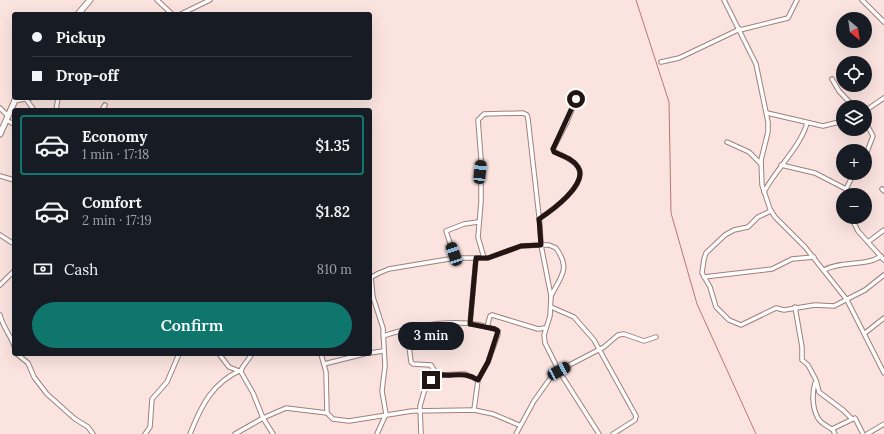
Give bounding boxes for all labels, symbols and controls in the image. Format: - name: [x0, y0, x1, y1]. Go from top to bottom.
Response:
- north arrow: [836, 12, 872, 48]
- map controls: [836, 12, 872, 224]
- text: Pickup: [56, 28, 105, 47]
- button: locate: [836, 56, 872, 92]
- text: Drop-off: [56, 66, 118, 85]
- route start: [567, 90, 585, 108]
- button: layers: [836, 100, 872, 136]
- icon: car: [34, 127, 70, 163]
- text: Economy: [82, 127, 147, 146]
- text: $1.35: [316, 136, 350, 155]
- button: +: [836, 144, 872, 180]
- text: 1 min · 17:18: [82, 146, 149, 163]
- car: [473, 159, 487, 185]
- button: −: [836, 188, 872, 224]
- icon: car: [34, 193, 70, 229]
- text: Comfort: [82, 193, 142, 212]
- text: $1.82: [315, 202, 350, 221]
- text: 2 min · 17:19: [82, 212, 152, 229]
- car: [444, 241, 464, 267]
- icon: cash: [32, 258, 54, 280]
- text: Cash: [64, 260, 98, 279]
- text: 810 m: [317, 261, 352, 278]
- button: Confirm: [32, 302, 352, 348]
- callout: 3 min: [398, 322, 464, 350]
- text: 3 min: [414, 327, 448, 344]
- car: [546, 360, 572, 382]
- route end: [422, 371, 440, 389]

